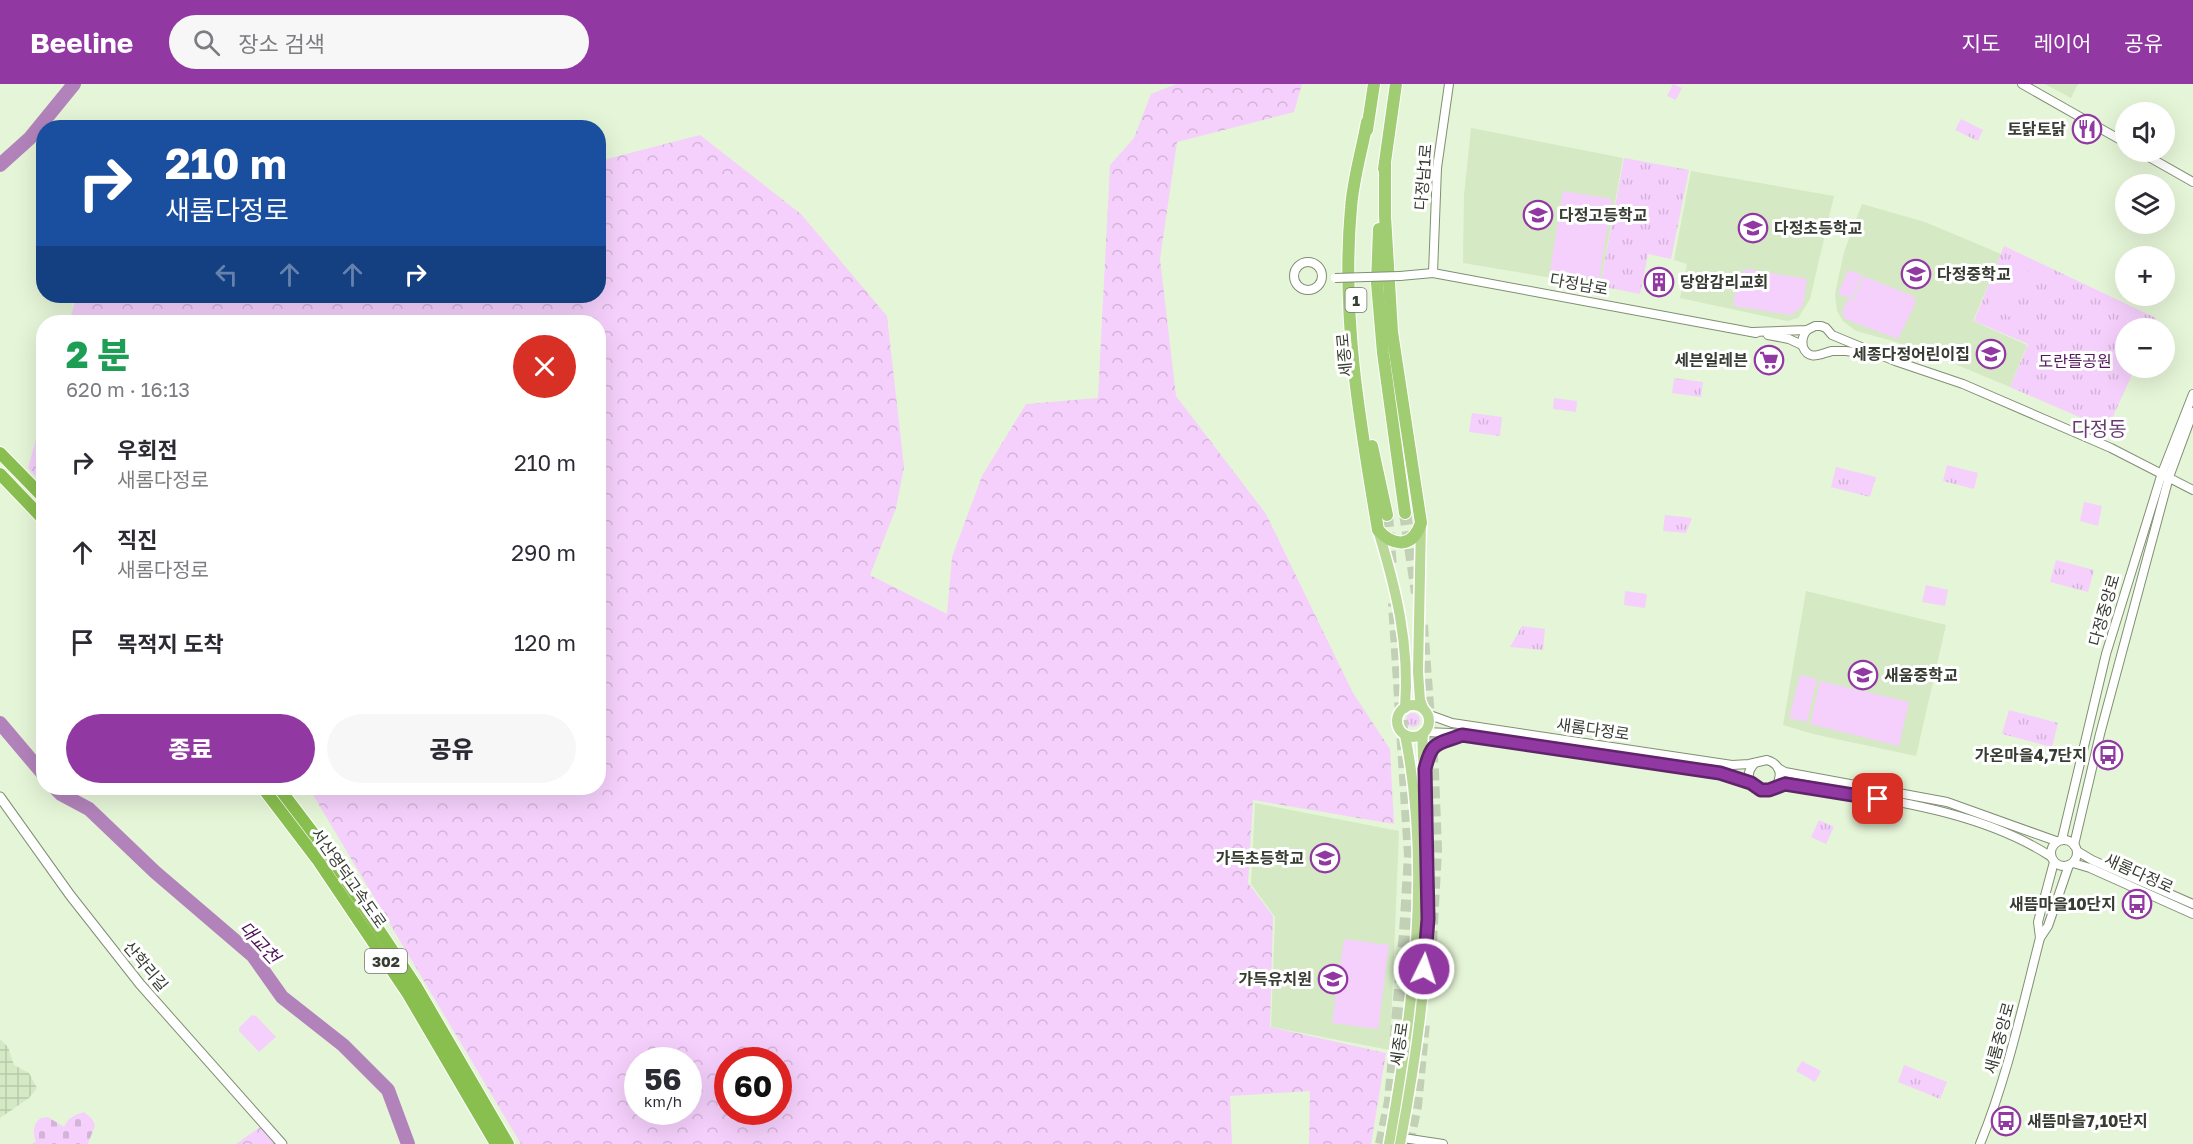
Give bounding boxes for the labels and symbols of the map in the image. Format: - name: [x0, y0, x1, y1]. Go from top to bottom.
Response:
- restaurant icon: 토닭토닭: [2071, 113, 2103, 145]
- place label: 토닭토닭: [2007, 119, 2066, 139]
- street label: 다정남1로: [1410, 143, 1436, 211]
- school or university icon: 다정고등학교: [1522, 199, 1554, 231]
- place label: 다정고등학교: [1559, 205, 1648, 225]
- school or university icon: 다정초등학교: [1737, 212, 1769, 244]
- place label: 다정초등학교: [1774, 218, 1863, 238]
- school or university icon: 다정중학교: [1900, 258, 1932, 290]
- place label: 다정중학교: [1937, 264, 2011, 284]
- building icon: 당암감리교회: [1643, 266, 1675, 298]
- street label: 다정남로: [1548, 269, 1610, 299]
- place label: 당암감리교회: [1680, 272, 1768, 292]
- road number: 1: [1346, 288, 1366, 312]
- street label: 세종로: [1332, 332, 1356, 378]
- school or university icon: 세종다정어린이집: [1975, 338, 2007, 370]
- supermarket icon: 세븐일레븐: [1753, 344, 1785, 376]
- place label: 세종다정어린이집: [1852, 344, 1970, 364]
- place label: 세븐일레븐: [1674, 350, 1748, 370]
- park label: 도란뜰공원: [2038, 351, 2112, 371]
- district label: 다정동: [2071, 416, 2127, 440]
- street label: 다정중앙로: [2084, 572, 2124, 648]
- school or university icon: 새움중학교: [1847, 659, 1879, 691]
- place label: 새움중학교: [1884, 665, 1958, 685]
- street label: 새롬다정로: [1555, 714, 1631, 744]
- bus stop icon: 가온마을4,7단지: [2092, 739, 2124, 771]
- place label: 가온마을4,7단지: [1975, 745, 2087, 765]
- pin: [1852, 773, 1903, 824]
- street label: 서산영덕고속도로: [307, 824, 391, 932]
- school or university icon: 가득초등학교: [1309, 842, 1341, 874]
- place label: 가득초등학교: [1216, 848, 1304, 868]
- street label: 새롬다정로: [2101, 849, 2177, 897]
- bus stop icon: 새뜸마을10단지: [2121, 888, 2153, 920]
- place label: 새뜸마을10단지: [2009, 894, 2116, 914]
- water label: 대교천: [235, 916, 287, 969]
- street label: 산학리길: [119, 937, 173, 995]
- position arrow: [1392, 937, 1456, 1001]
- road number: 302: [365, 949, 407, 973]
- school or university icon: 가득유치원: [1317, 963, 1349, 995]
- place label: 가득유치원: [1238, 969, 1312, 989]
- street label: 새롬중앙로: [1980, 1000, 2018, 1076]
- street label: 세종로: [1386, 1020, 1412, 1067]
- speed limit sign: 60: [714, 1047, 792, 1125]
- bus stop icon: 새뜸마을7,10단지: [1990, 1105, 2022, 1137]
- place label: 새뜸마을7,10단지: [2027, 1111, 2148, 1131]

